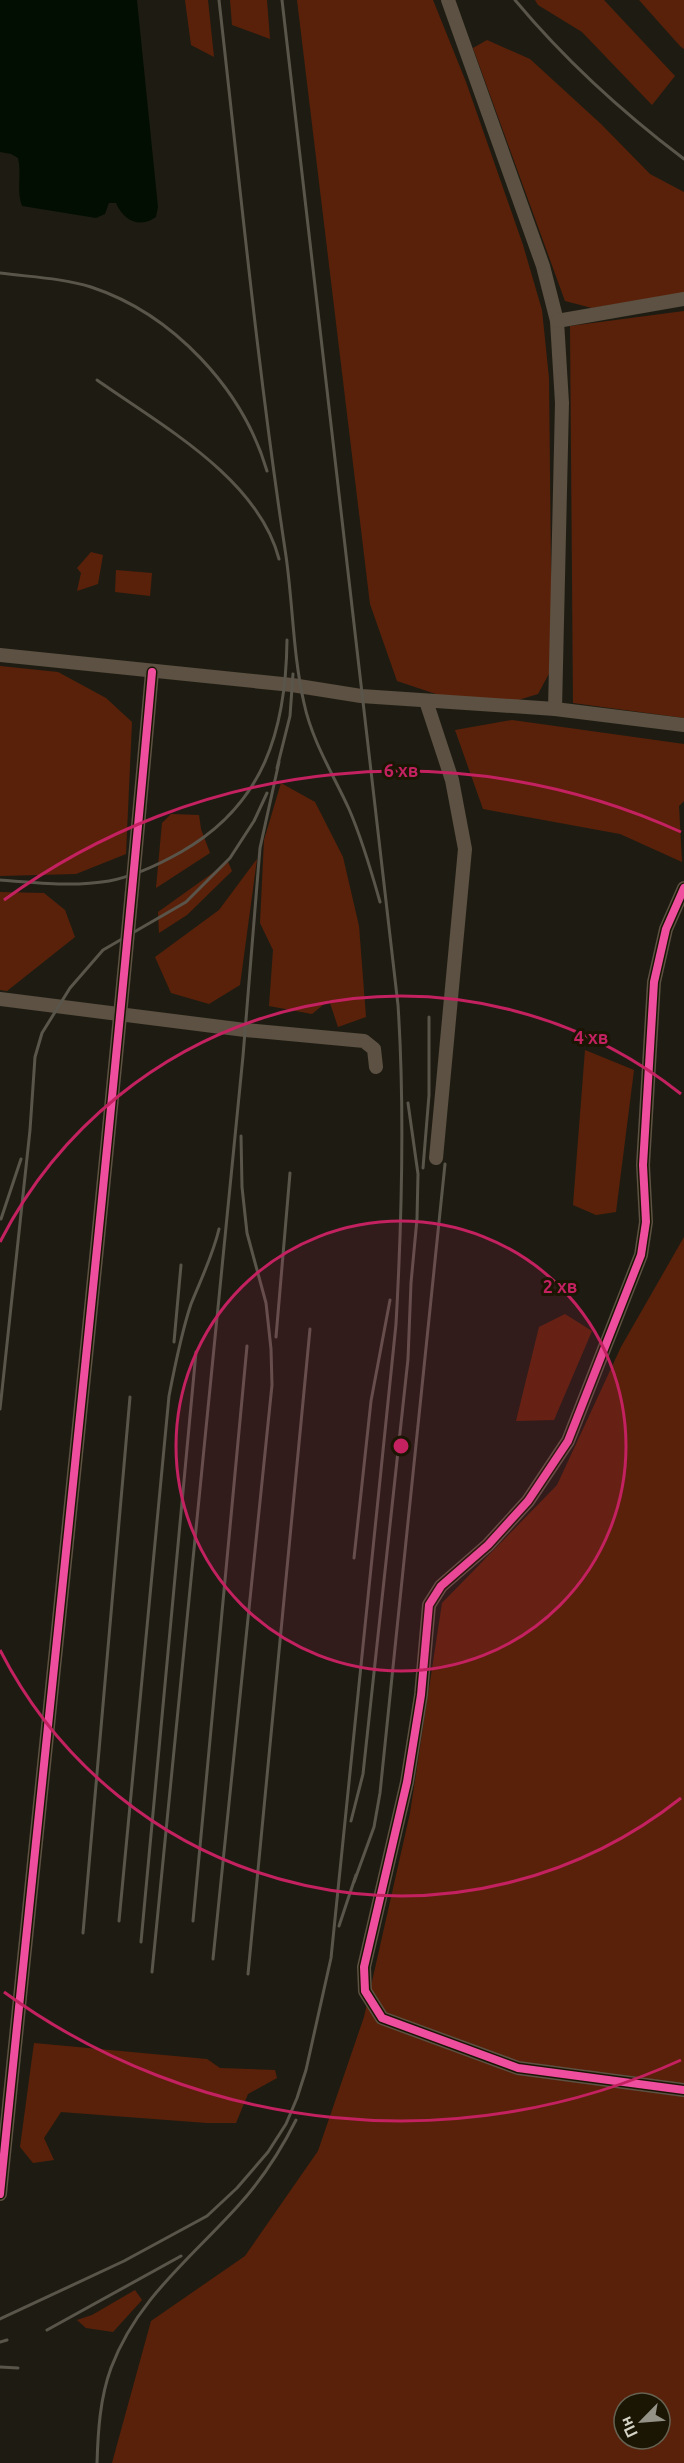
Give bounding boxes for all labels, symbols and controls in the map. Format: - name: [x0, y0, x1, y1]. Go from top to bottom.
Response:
- text: 6 хв: [384, 760, 418, 780]
- text: 4 хв: [574, 1027, 608, 1047]
- text: 2 хв: [543, 1276, 577, 1296]
- centre of rings: [391, 1436, 411, 1456]
- north arrow: [612, 2391, 672, 2451]
- text: Пн: [616, 2414, 641, 2441]

